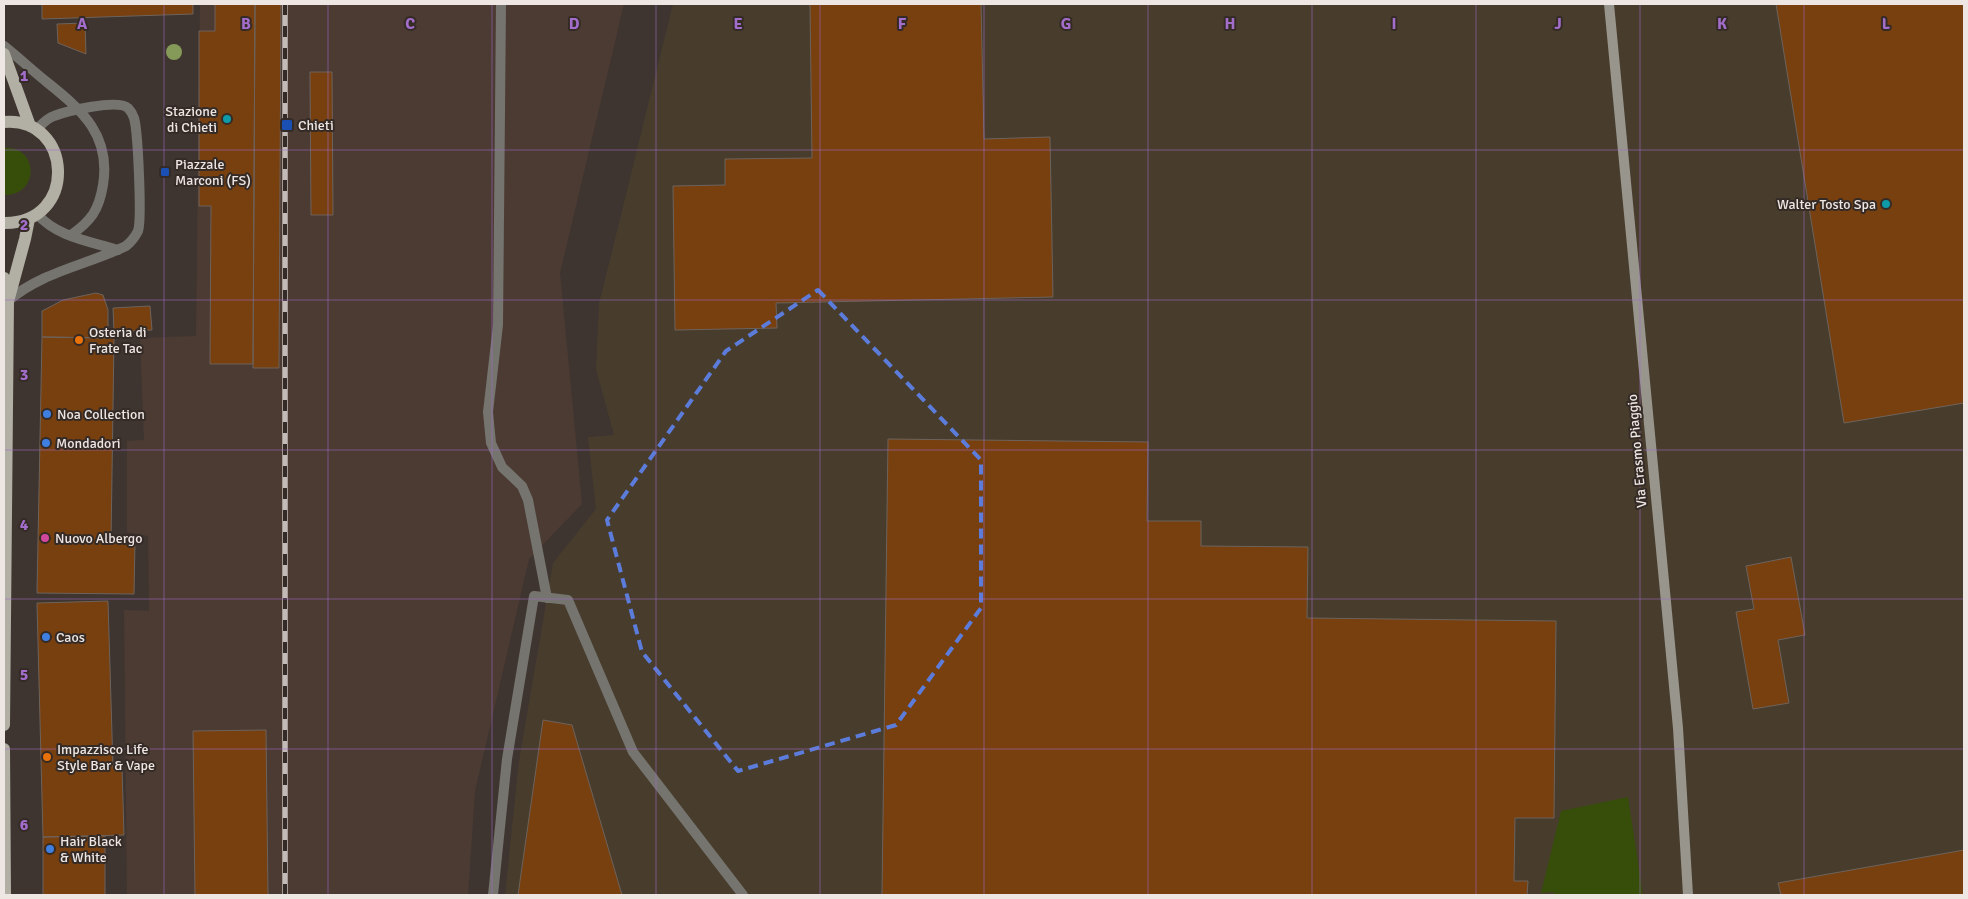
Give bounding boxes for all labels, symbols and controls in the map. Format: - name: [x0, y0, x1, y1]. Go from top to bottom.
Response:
- text: A: [77, 14, 88, 34]
- text: B: [241, 14, 251, 34]
- text: C: [405, 14, 415, 34]
- text: D: [569, 14, 580, 34]
- text: E: [733, 14, 743, 34]
- text: F: [898, 14, 907, 34]
- text: G: [1061, 14, 1071, 34]
- text: H: [1225, 14, 1235, 34]
- text: I: [1391, 14, 1397, 34]
- text: J: [1554, 14, 1562, 34]
- text: K: [1717, 14, 1727, 34]
- text: L: [1882, 14, 1891, 34]
- text: 1: [20, 66, 29, 86]
- place label: Stazione di Chieti: [165, 103, 217, 136]
- marker: Stazione di Chieti: [221, 113, 233, 125]
- place label: Chieti: [298, 117, 334, 134]
- marker: Chieti: [280, 118, 294, 132]
- place label: Piazzale Marconi (FS): [175, 156, 251, 189]
- marker: Piazzale Marconi (FS): [159, 166, 171, 178]
- place label: Walter Tosto Spa: [1777, 196, 1876, 213]
- marker: Walter Tosto Spa: [1880, 198, 1892, 210]
- text: 2: [20, 215, 28, 235]
- place label: Osteria di Frate Tac: [89, 324, 147, 357]
- marker: Osteria di Frate Tac: [73, 334, 85, 346]
- text: 3: [20, 365, 28, 385]
- street label: Via Erasmo Piaggio: [1624, 393, 1650, 509]
- place label: Noa Collection: [57, 406, 145, 423]
- marker: Noa Collection: [41, 408, 53, 420]
- place label: Mondadori: [56, 435, 121, 452]
- marker: Mondadori: [40, 437, 52, 449]
- text: 4: [20, 515, 29, 535]
- place label: Nuovo Albergo: [55, 530, 142, 547]
- marker: Nuovo Albergo: [39, 532, 51, 544]
- place label: Caos: [56, 629, 85, 646]
- marker: Caos: [40, 631, 52, 643]
- text: 5: [20, 665, 28, 685]
- place label: Impazzisco Life Style Bar & Vape: [57, 741, 155, 774]
- marker: Impazzisco Life Style Bar & Vape: [41, 751, 53, 763]
- text: 6: [20, 815, 29, 835]
- place label: Hair Black & White: [60, 833, 122, 866]
- marker: Hair Black & White: [44, 843, 56, 855]

